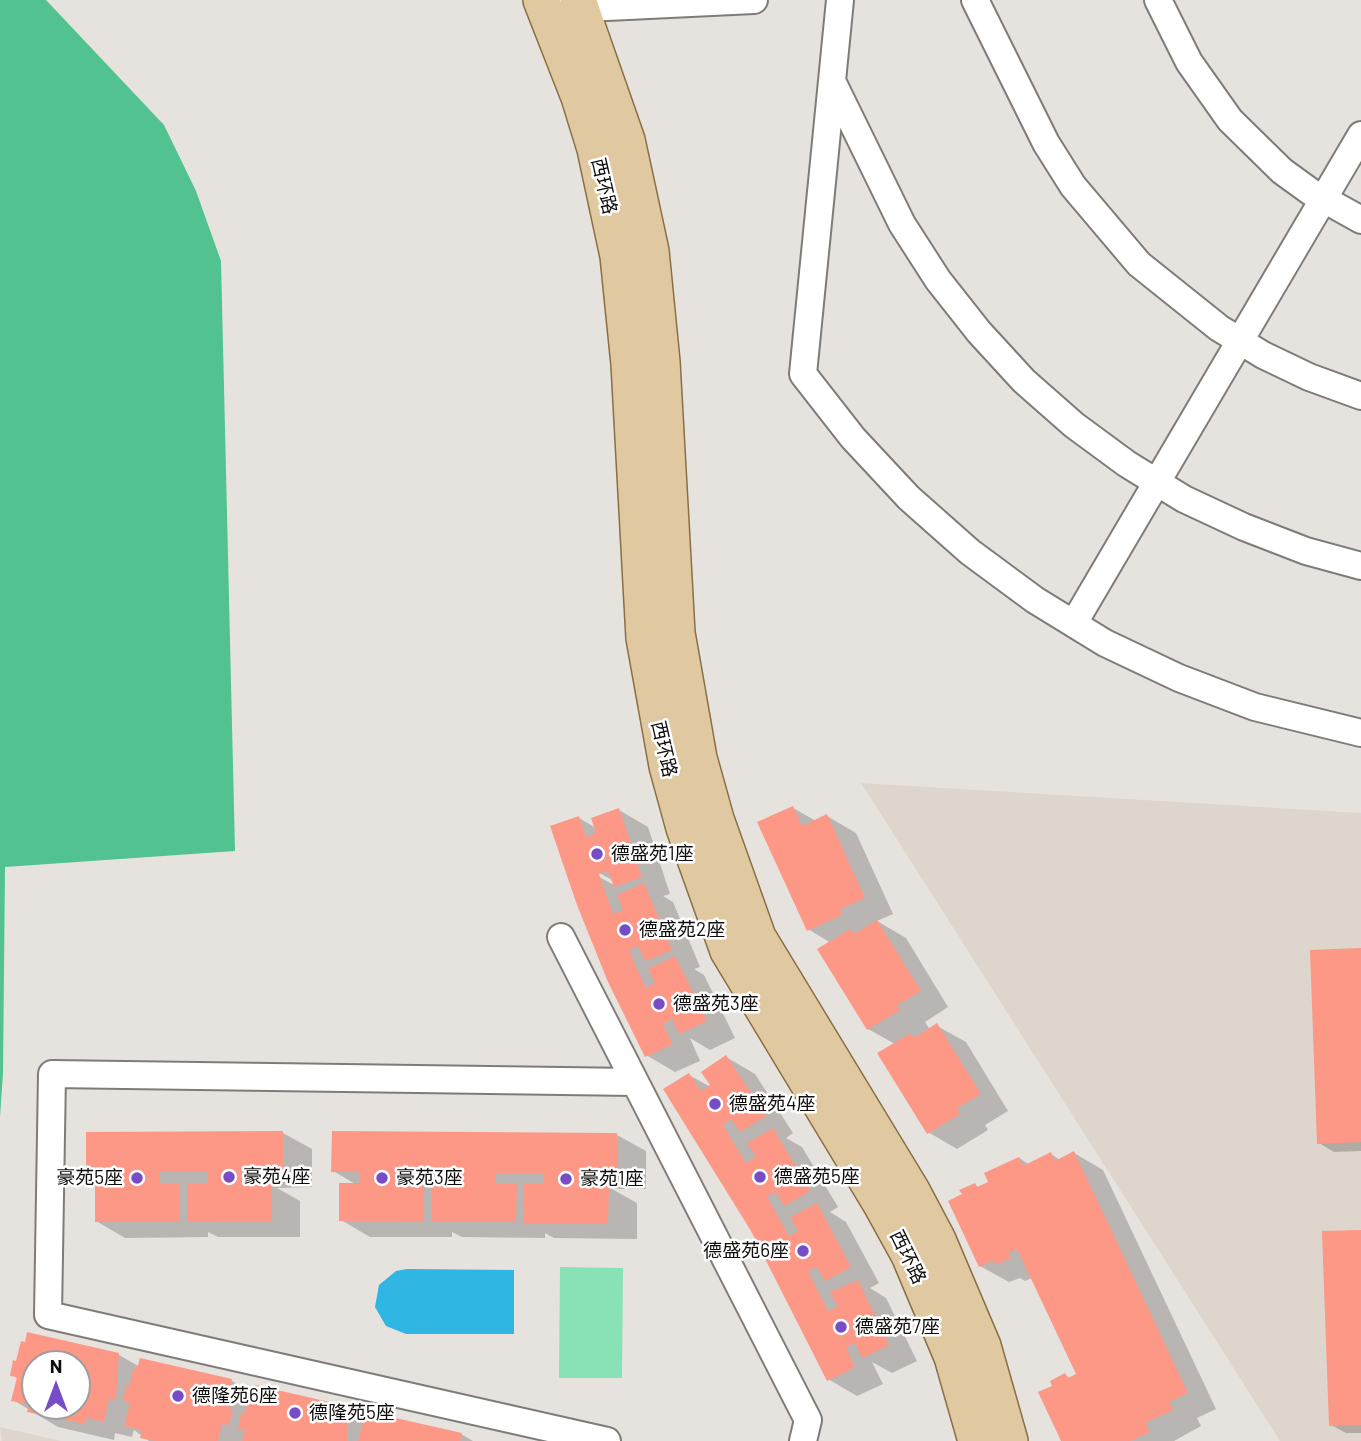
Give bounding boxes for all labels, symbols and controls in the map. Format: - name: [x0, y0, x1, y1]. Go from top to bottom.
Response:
- street label: 西环路: [586, 156, 622, 216]
- street label: 西环路: [646, 719, 682, 779]
- place label: 德盛苑1座: [611, 843, 694, 865]
- marker: 德盛苑1座: [589, 846, 605, 862]
- place label: 德盛苑2座: [639, 919, 725, 941]
- marker: 德盛苑2座: [617, 922, 633, 938]
- place label: 德盛苑3座: [673, 993, 759, 1015]
- marker: 德盛苑3座: [651, 996, 667, 1012]
- place label: 德盛苑4座: [729, 1093, 815, 1115]
- marker: 德盛苑4座: [707, 1096, 723, 1112]
- place label: 豪苑4座: [243, 1166, 310, 1188]
- place label: 德盛苑5座: [774, 1166, 860, 1188]
- place label: 豪苑5座: [56, 1167, 123, 1189]
- place label: 豪苑3座: [396, 1167, 463, 1189]
- place label: 豪苑1座: [580, 1168, 644, 1190]
- marker: 豪苑4座: [221, 1169, 237, 1185]
- marker: 德盛苑5座: [752, 1169, 768, 1185]
- marker: 豪苑5座: [129, 1170, 145, 1186]
- marker: 豪苑3座: [374, 1170, 390, 1186]
- marker: 豪苑1座: [558, 1171, 574, 1187]
- street label: 西环路: [885, 1226, 931, 1288]
- place label: 德盛苑6座: [703, 1240, 789, 1262]
- marker: 德盛苑6座: [795, 1243, 811, 1259]
- place label: 德盛苑7座: [855, 1316, 940, 1338]
- marker: 德盛苑7座: [833, 1319, 849, 1335]
- north arrow: [21, 1350, 91, 1420]
- text: N: [50, 1354, 62, 1377]
- place label: 德隆苑6座: [192, 1385, 278, 1407]
- marker: 德隆苑6座: [170, 1388, 186, 1404]
- place label: 德隆苑5座: [309, 1402, 395, 1424]
- marker: 德隆苑5座: [287, 1405, 303, 1421]

